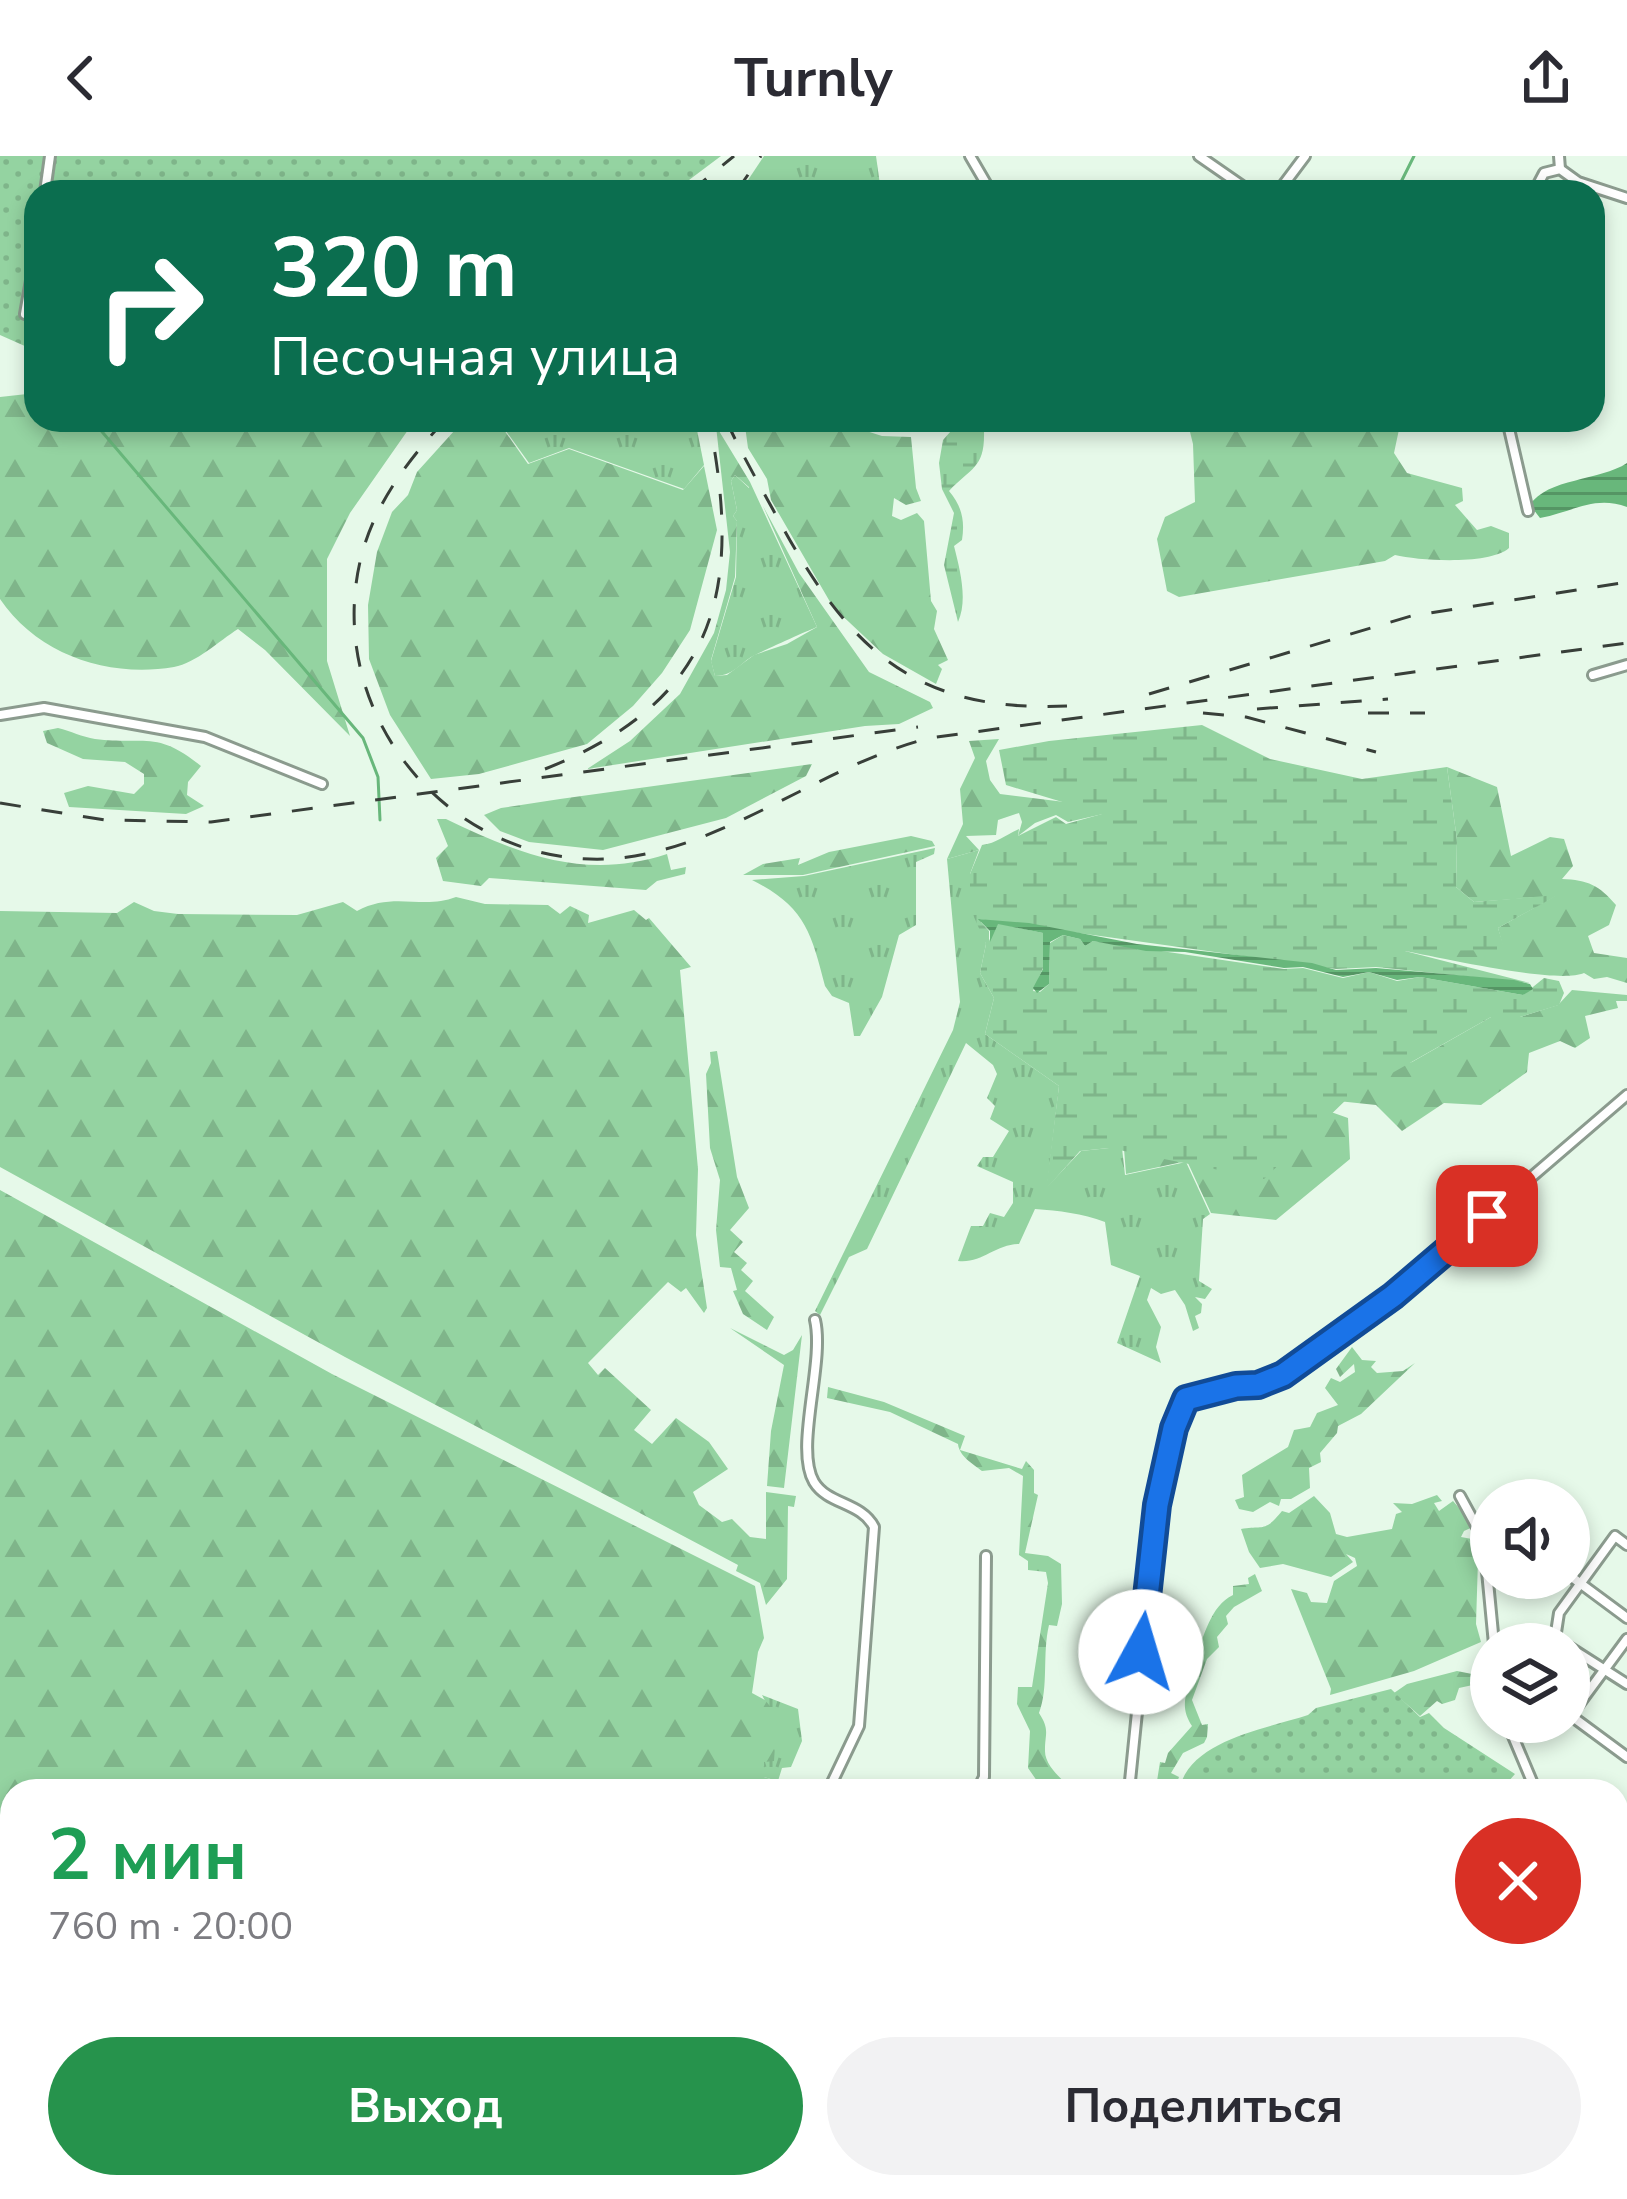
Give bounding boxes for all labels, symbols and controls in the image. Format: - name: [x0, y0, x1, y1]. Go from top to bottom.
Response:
- text: Turnly: [734, 41, 893, 115]
- icon: back: [48, 45, 114, 111]
- icon: share: [1513, 45, 1579, 111]
- text: 320 m: [270, 211, 518, 326]
- icon: right: [72, 228, 228, 384]
- text: Песочная улица: [270, 320, 680, 394]
- pin: [1436, 1165, 1538, 1267]
- icon: arrive: [1454, 1183, 1520, 1249]
- map controls: [1470, 1479, 1590, 1743]
- button: sound: [1470, 1479, 1590, 1599]
- position arrow: [1078, 1589, 1204, 1715]
- button: layers: [1470, 1623, 1590, 1743]
- text: 2 мин: [48, 1806, 247, 1904]
- button: close: [1455, 1818, 1581, 1944]
- text: 760 m · 20:00: [48, 1900, 293, 1953]
- button: Выход: [48, 2037, 803, 2175]
- button: Поделиться: [827, 2037, 1581, 2175]

